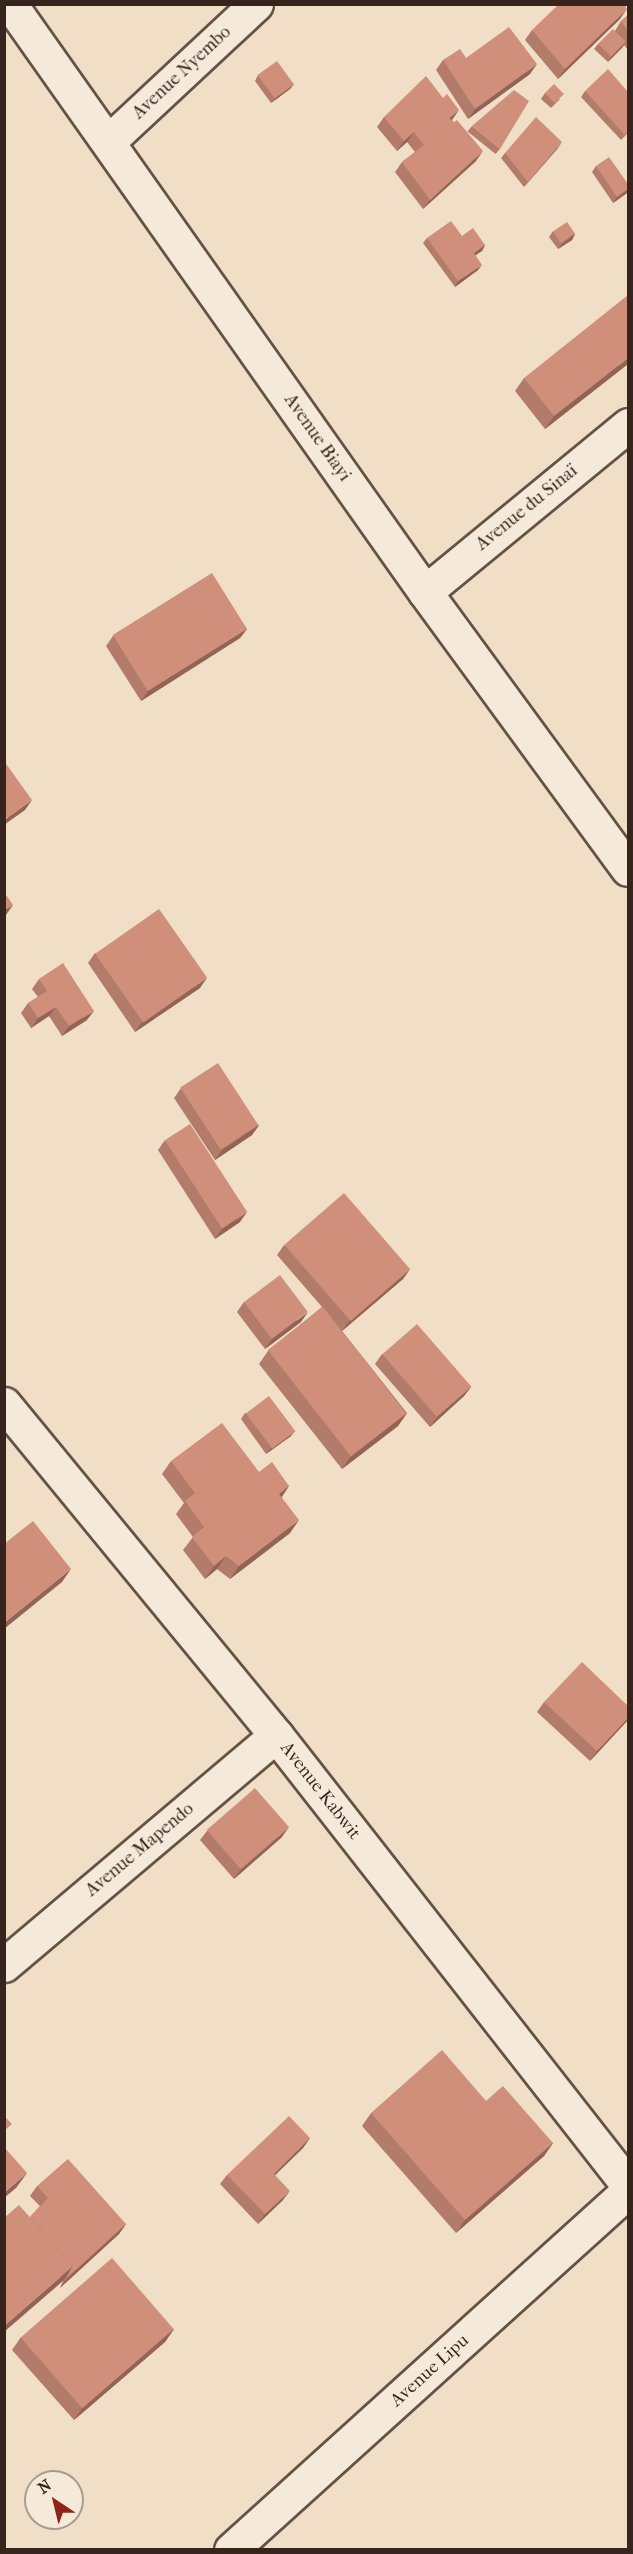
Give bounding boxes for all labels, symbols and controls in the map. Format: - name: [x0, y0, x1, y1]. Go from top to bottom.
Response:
- street label: Avenue Nyembo: [128, 22, 236, 124]
- street label: Avenue Biayi: [279, 390, 355, 486]
- street label: Avenue du Sinaï: [472, 460, 582, 556]
- street label: Avenue Kabwit: [275, 1738, 365, 1844]
- street label: Avenue Mapendo: [81, 1798, 199, 1902]
- street label: Avenue Lipu: [386, 2330, 474, 2412]
- north arrow: [24, 2470, 84, 2530]
- text: N: [34, 2475, 55, 2498]

